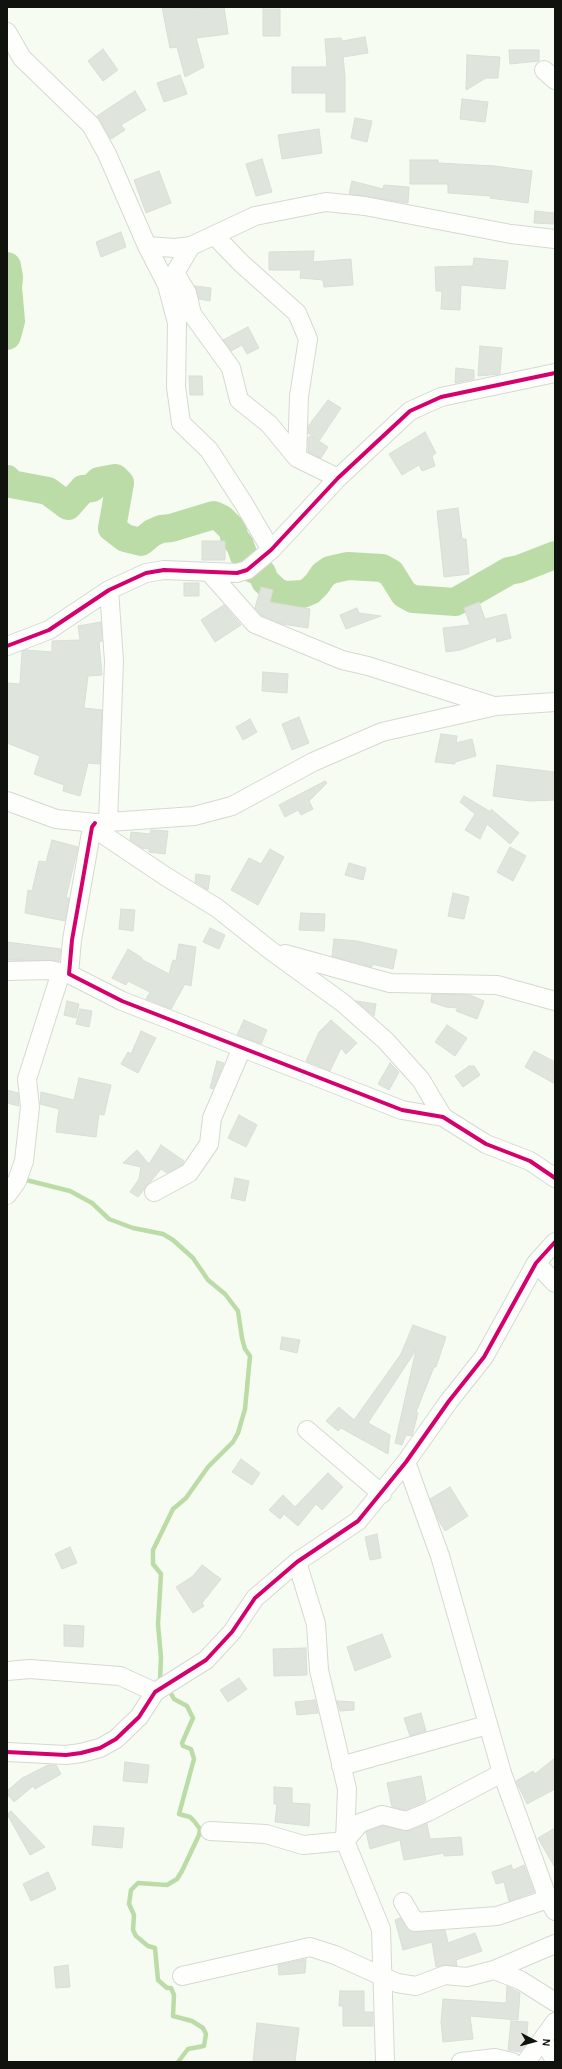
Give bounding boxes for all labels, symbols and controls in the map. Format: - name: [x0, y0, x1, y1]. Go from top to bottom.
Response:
- north arrow: [514, 2021, 554, 2061]
- text: N: [541, 2038, 552, 2047]

